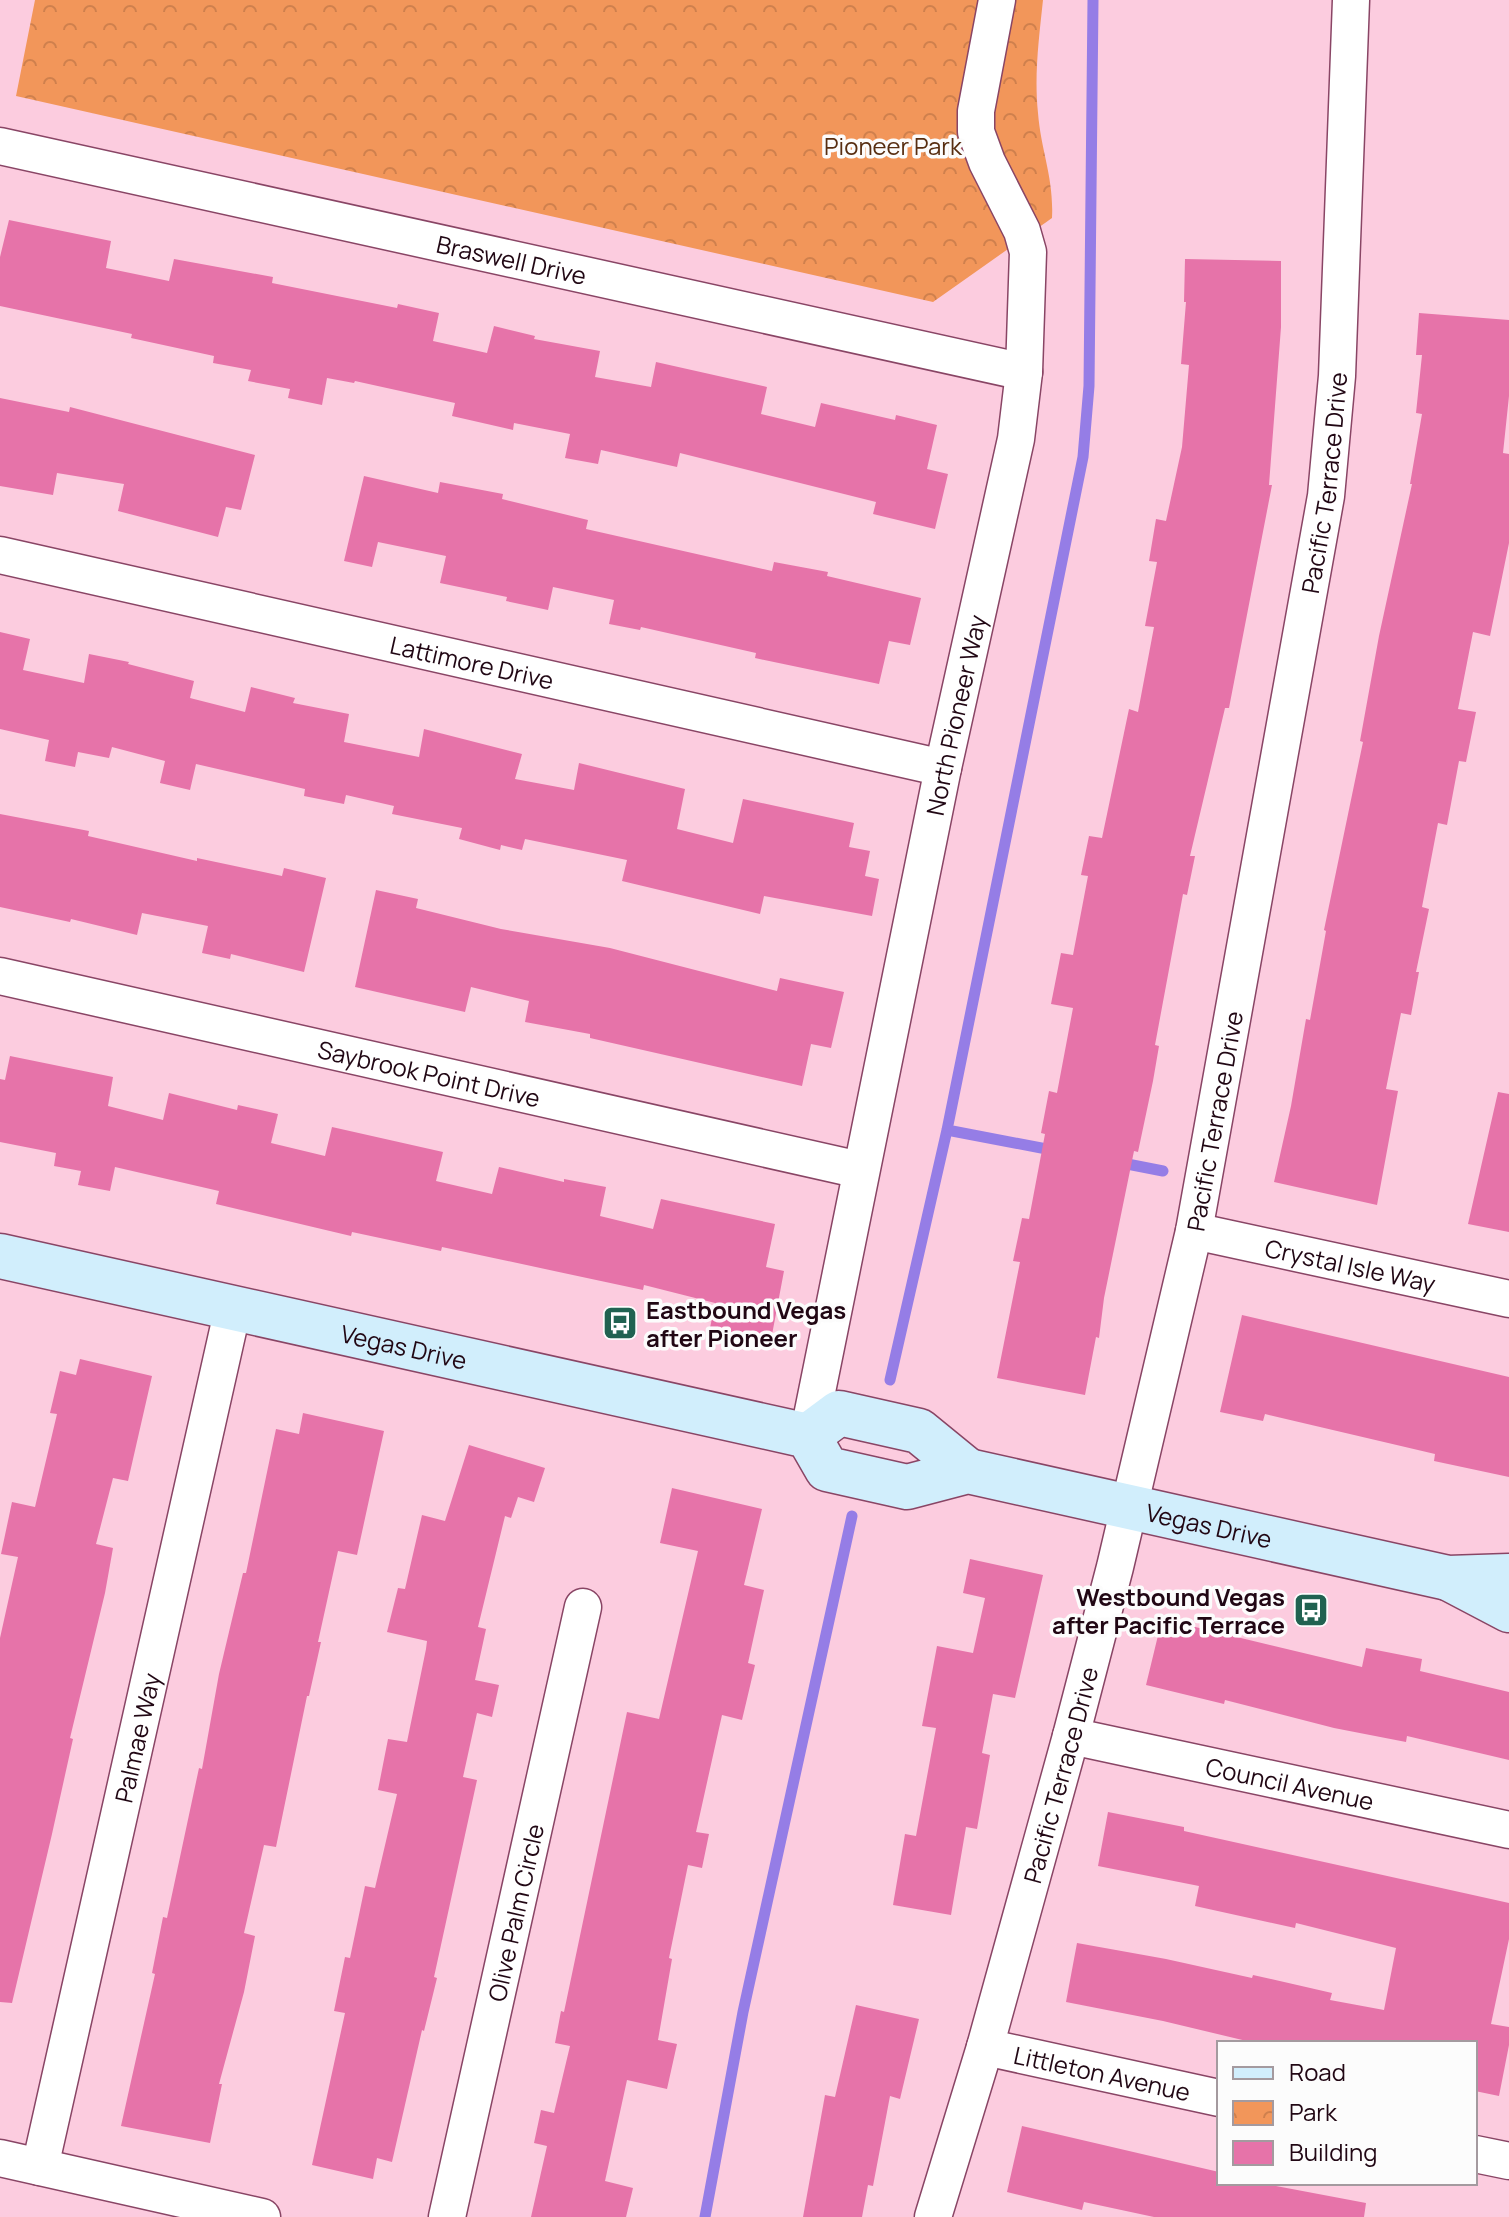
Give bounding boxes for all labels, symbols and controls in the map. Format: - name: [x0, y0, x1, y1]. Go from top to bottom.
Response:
- park label: Pioneer Park: [824, 129, 963, 162]
- street label: Braswell Drive: [434, 226, 590, 291]
- street label: Pacific Terrace Drive: [1292, 371, 1354, 596]
- street label: North Pioneer Way: [917, 611, 993, 818]
- street label: Lattimore Drive: [387, 627, 557, 696]
- street label: Pacific Terrace Drive: [1178, 1008, 1250, 1234]
- street label: Saybrook Point Drive: [315, 1032, 544, 1114]
- street label: Crystal Isle Way: [1262, 1230, 1439, 1299]
- place label: Eastbound Vegas after Pioneer: [646, 1293, 846, 1354]
- bus stop icon: Eastbound Vegas after Pioneer: [601, 1304, 639, 1342]
- street label: Vegas Drive: [338, 1316, 470, 1376]
- street label: Vegas Drive: [1143, 1495, 1275, 1555]
- place label: Westbound Vegas after Pacific Terrace: [1052, 1580, 1285, 1641]
- bus stop icon: Westbound Vegas after Pacific Terrace: [1292, 1591, 1330, 1629]
- street label: Pacific Terrace Drive: [1015, 1663, 1105, 1887]
- street label: Palmae Way: [106, 1669, 167, 1806]
- street label: Council Avenue: [1203, 1749, 1377, 1817]
- street label: Olive Palm Circle: [479, 1821, 551, 2004]
- street label: Littleton Avenue: [1011, 2037, 1194, 2108]
- legend: [1217, 2041, 1477, 2185]
- text: Road: [1289, 2055, 1346, 2088]
- text: Park: [1289, 2095, 1338, 2128]
- text: Building: [1289, 2135, 1377, 2168]

